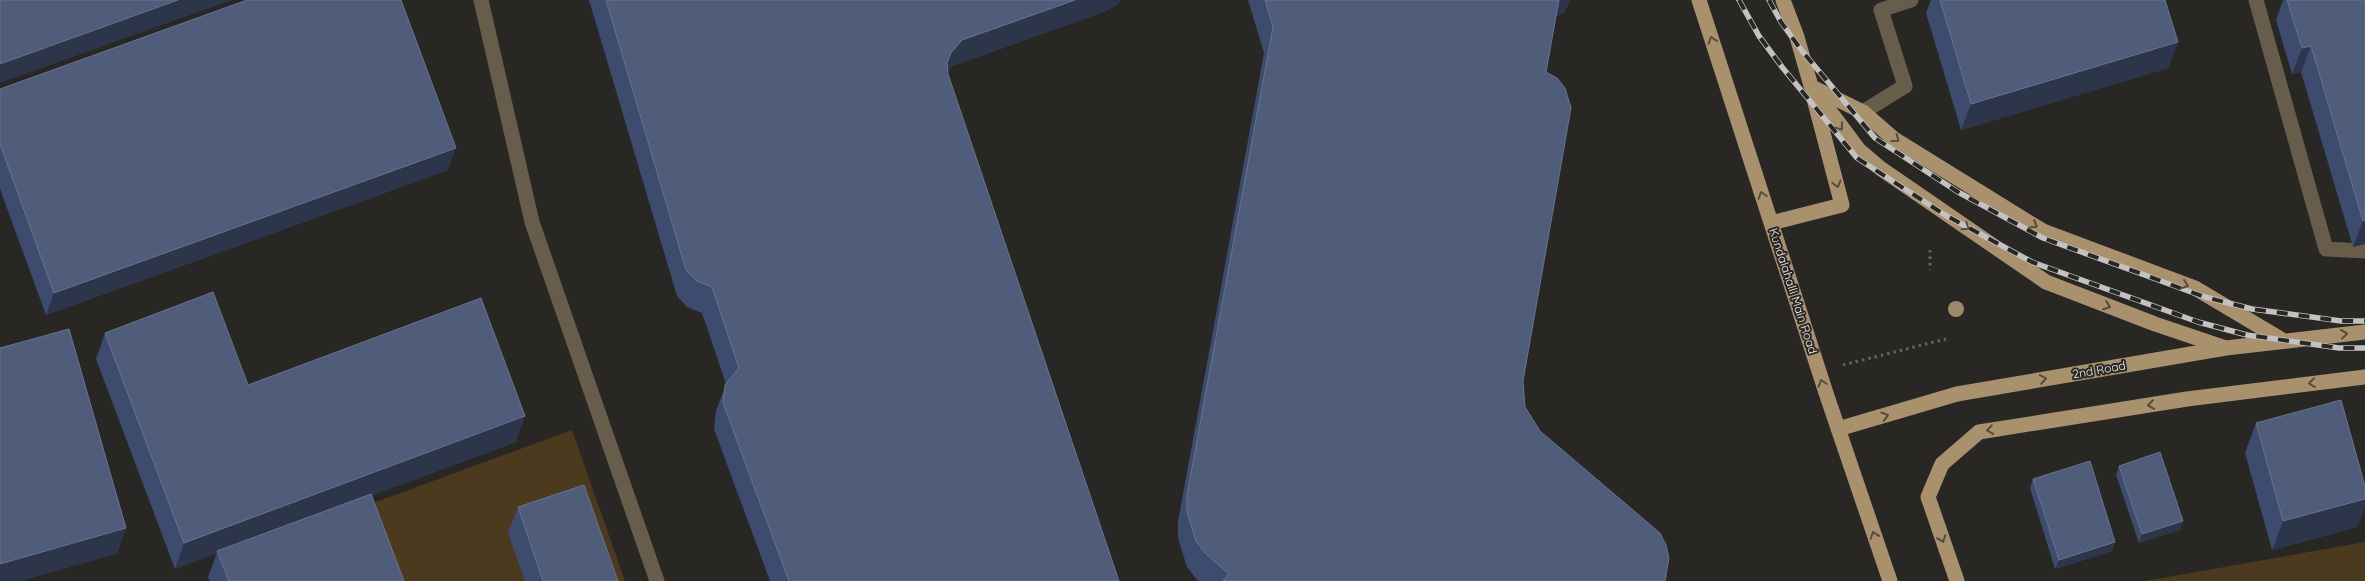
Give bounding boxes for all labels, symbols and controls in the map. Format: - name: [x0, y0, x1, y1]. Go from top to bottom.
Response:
- one-way arrow: [1708, 37, 1718, 45]
- one-way arrow: [1834, 121, 1843, 131]
- one-way arrow: [1890, 134, 1899, 142]
- one-way arrow: [1831, 180, 1841, 188]
- one-way arrow: [1757, 191, 1767, 200]
- one-way arrow: [2028, 219, 2037, 229]
- one-way arrow: [1961, 221, 1970, 230]
- street label: Kundalahalli Main Road: [1766, 226, 1821, 356]
- one-way arrow: [2180, 279, 2189, 289]
- one-way arrow: [2103, 300, 2111, 310]
- one-way arrow: [2340, 329, 2348, 340]
- street label: 2nd Road: [2071, 357, 2127, 382]
- one-way arrow: [2039, 375, 2048, 385]
- one-way arrow: [2308, 377, 2316, 388]
- one-way arrow: [1818, 379, 1828, 388]
- one-way arrow: [2147, 399, 2155, 409]
- one-way arrow: [1881, 411, 1889, 421]
- one-way arrow: [1986, 424, 1994, 435]
- one-way arrow: [1870, 531, 1880, 540]
- one-way arrow: [1937, 534, 1947, 543]

